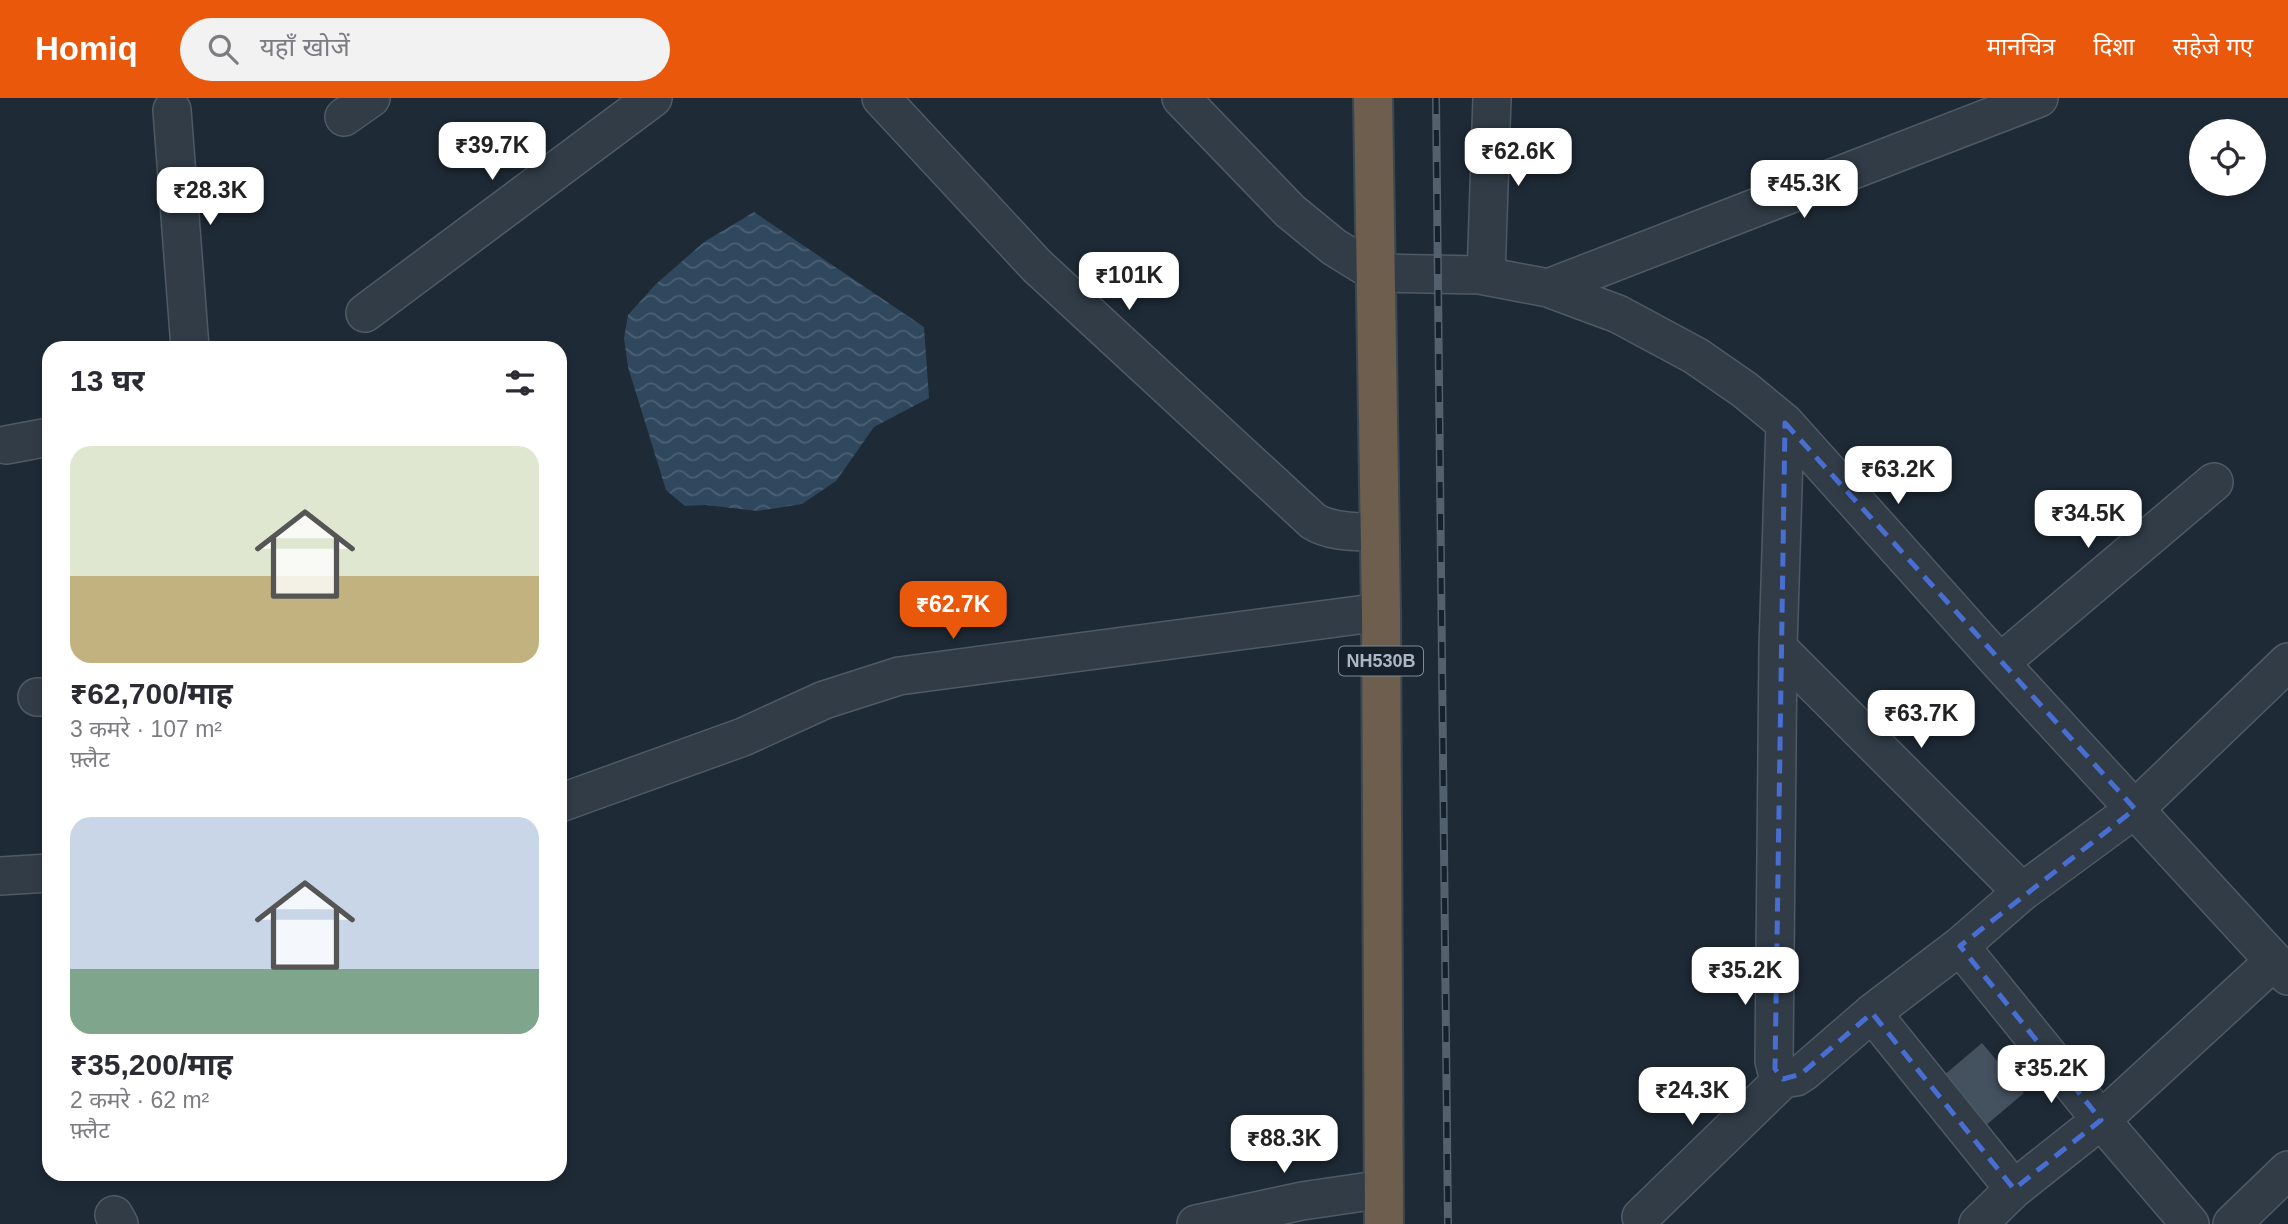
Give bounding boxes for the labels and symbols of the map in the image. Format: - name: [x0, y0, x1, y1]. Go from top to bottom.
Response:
- pin: ₹39.7K: [435, 122, 549, 182]
- pin: ₹62.6K: [1461, 129, 1575, 188]
- pin: ₹45.3K: [1747, 160, 1861, 220]
- pin: ₹28.3K: [153, 167, 267, 227]
- pin: ₹101K: [1080, 252, 1178, 312]
- pin: ₹63.2K: [1841, 446, 1955, 506]
- pin: ₹34.5K: [2031, 490, 2145, 550]
- pin: ₹62.7K: [896, 582, 1010, 641]
- road number: NH530B: [1339, 646, 1423, 676]
- pin: ₹63.7K: [1864, 690, 1978, 750]
- pin: ₹35.2K: [1688, 948, 1802, 1007]
- pin: ₹35.2K: [1994, 1046, 2108, 1105]
- pin: ₹24.3K: [1635, 1068, 1749, 1127]
- pin: ₹88.3K: [1227, 1116, 1341, 1175]

